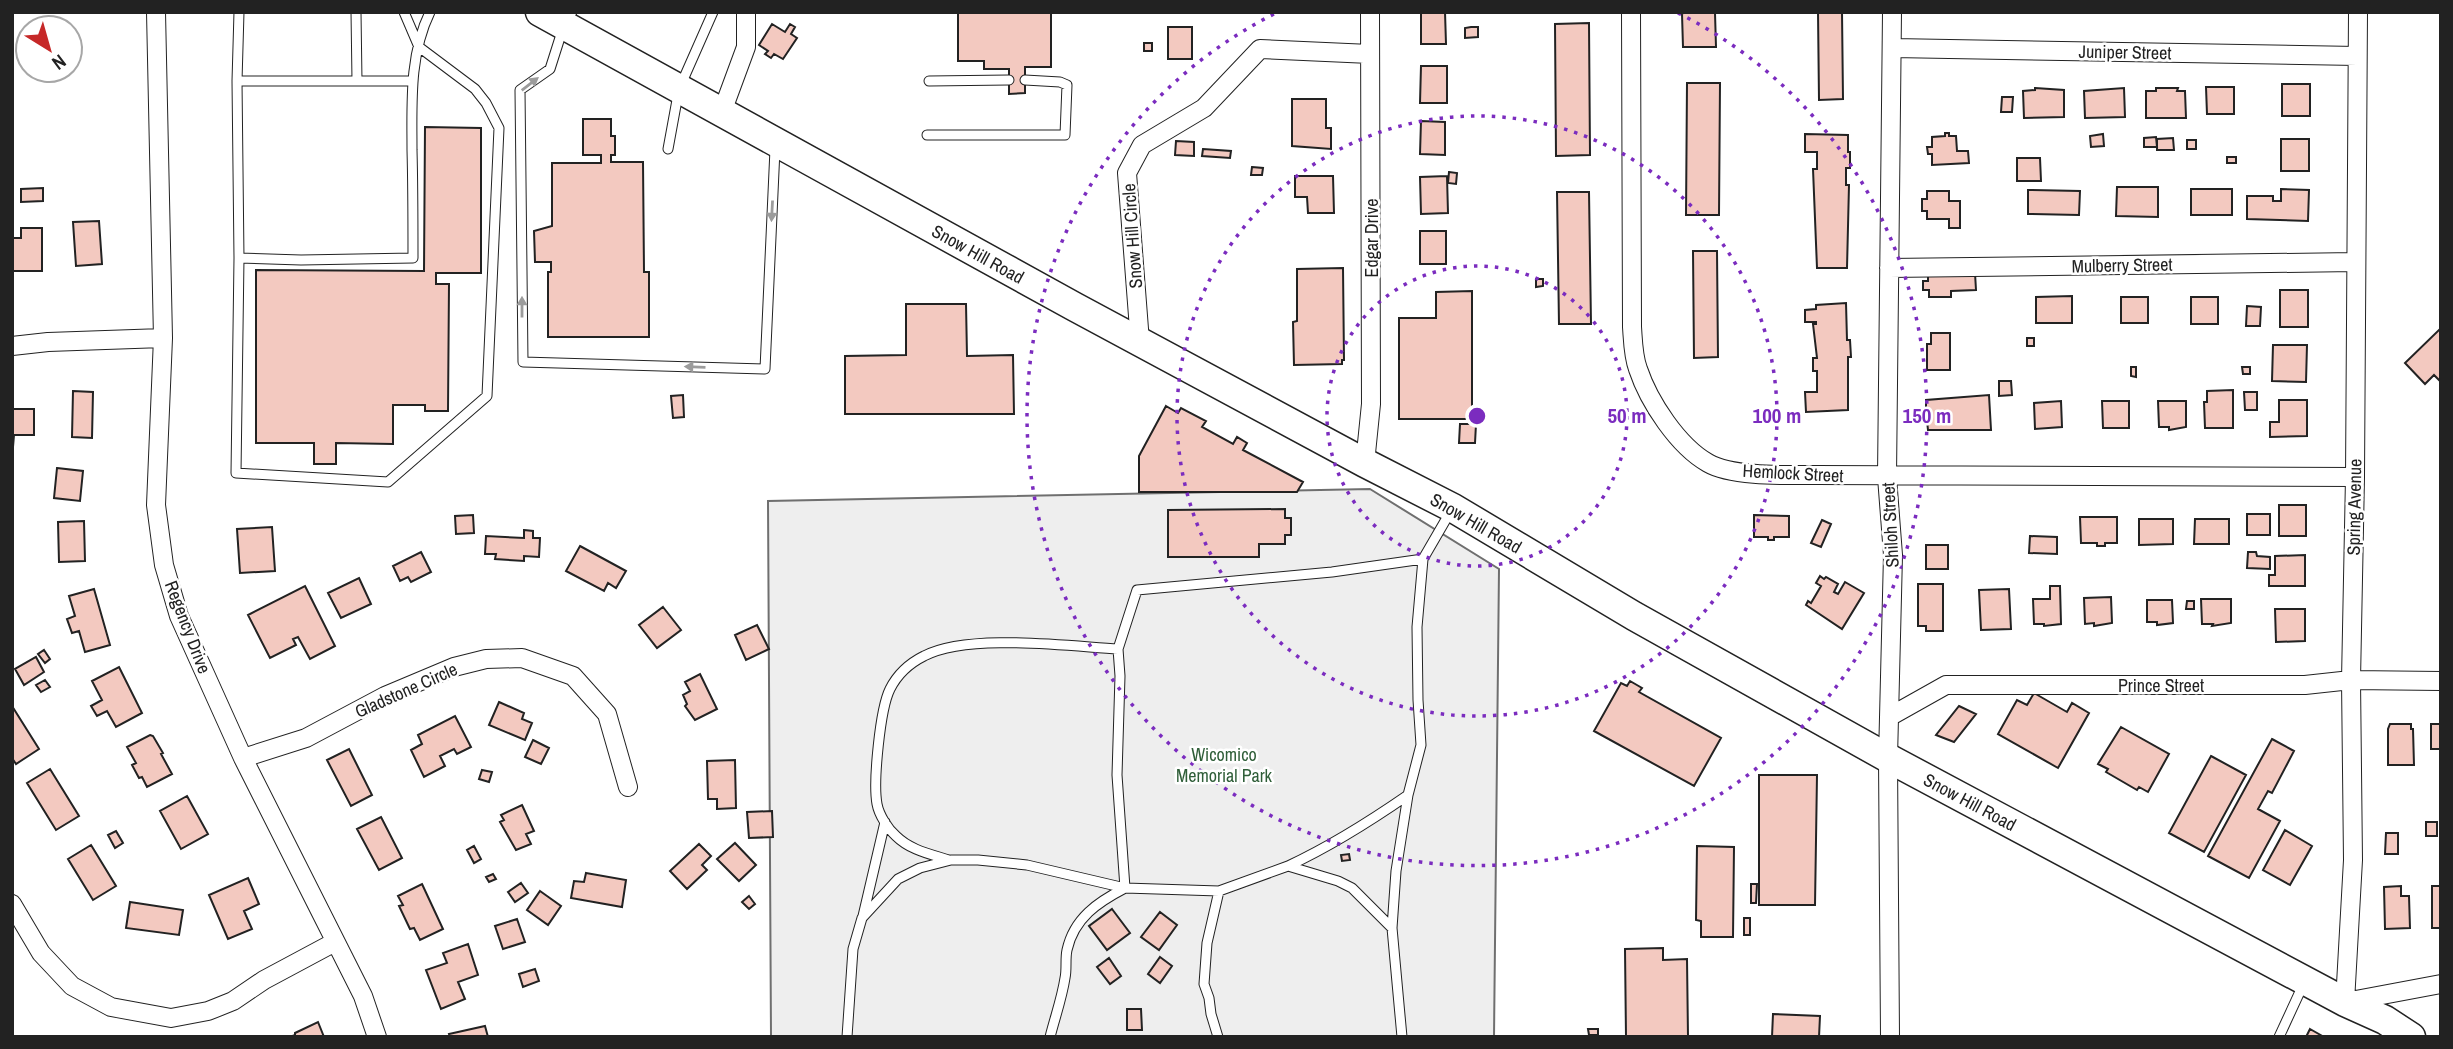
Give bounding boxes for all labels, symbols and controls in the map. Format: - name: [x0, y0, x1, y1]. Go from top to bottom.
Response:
- north arrow: [14, 14, 84, 84]
- street label: Juniper Street: [2078, 39, 2172, 65]
- text: N: [47, 49, 72, 76]
- one-way arrow: [521, 77, 539, 91]
- street label: Snow Hill Circle: [1116, 183, 1148, 289]
- street label: Edgar Drive: [1359, 199, 1384, 277]
- one-way arrow: [767, 201, 778, 223]
- street label: Snow Hill Road: [927, 218, 1029, 290]
- street label: Mulberry Street: [2071, 252, 2173, 278]
- one-way arrow: [516, 295, 528, 317]
- one-way arrow: [684, 361, 706, 373]
- text: 50 m: [1607, 401, 1647, 430]
- text: 100 m: [1753, 401, 1801, 430]
- text: 150 m: [1903, 401, 1951, 430]
- centre of rings: [1465, 404, 1489, 428]
- street label: Hemlock Street: [1742, 458, 1844, 488]
- street label: Spring Avenue: [2341, 458, 2367, 556]
- street label: Shiloh Street: [1875, 482, 1905, 568]
- street label: Snow Hill Road: [1426, 487, 1526, 559]
- street label: Regency Drive: [159, 577, 217, 677]
- street label: Gladstone Circle: [351, 656, 461, 724]
- street label: Prince Street: [2118, 673, 2204, 698]
- park label: Wicomico Memorial Park: [1176, 742, 1273, 788]
- street label: Snow Hill Road: [1919, 767, 2021, 837]

